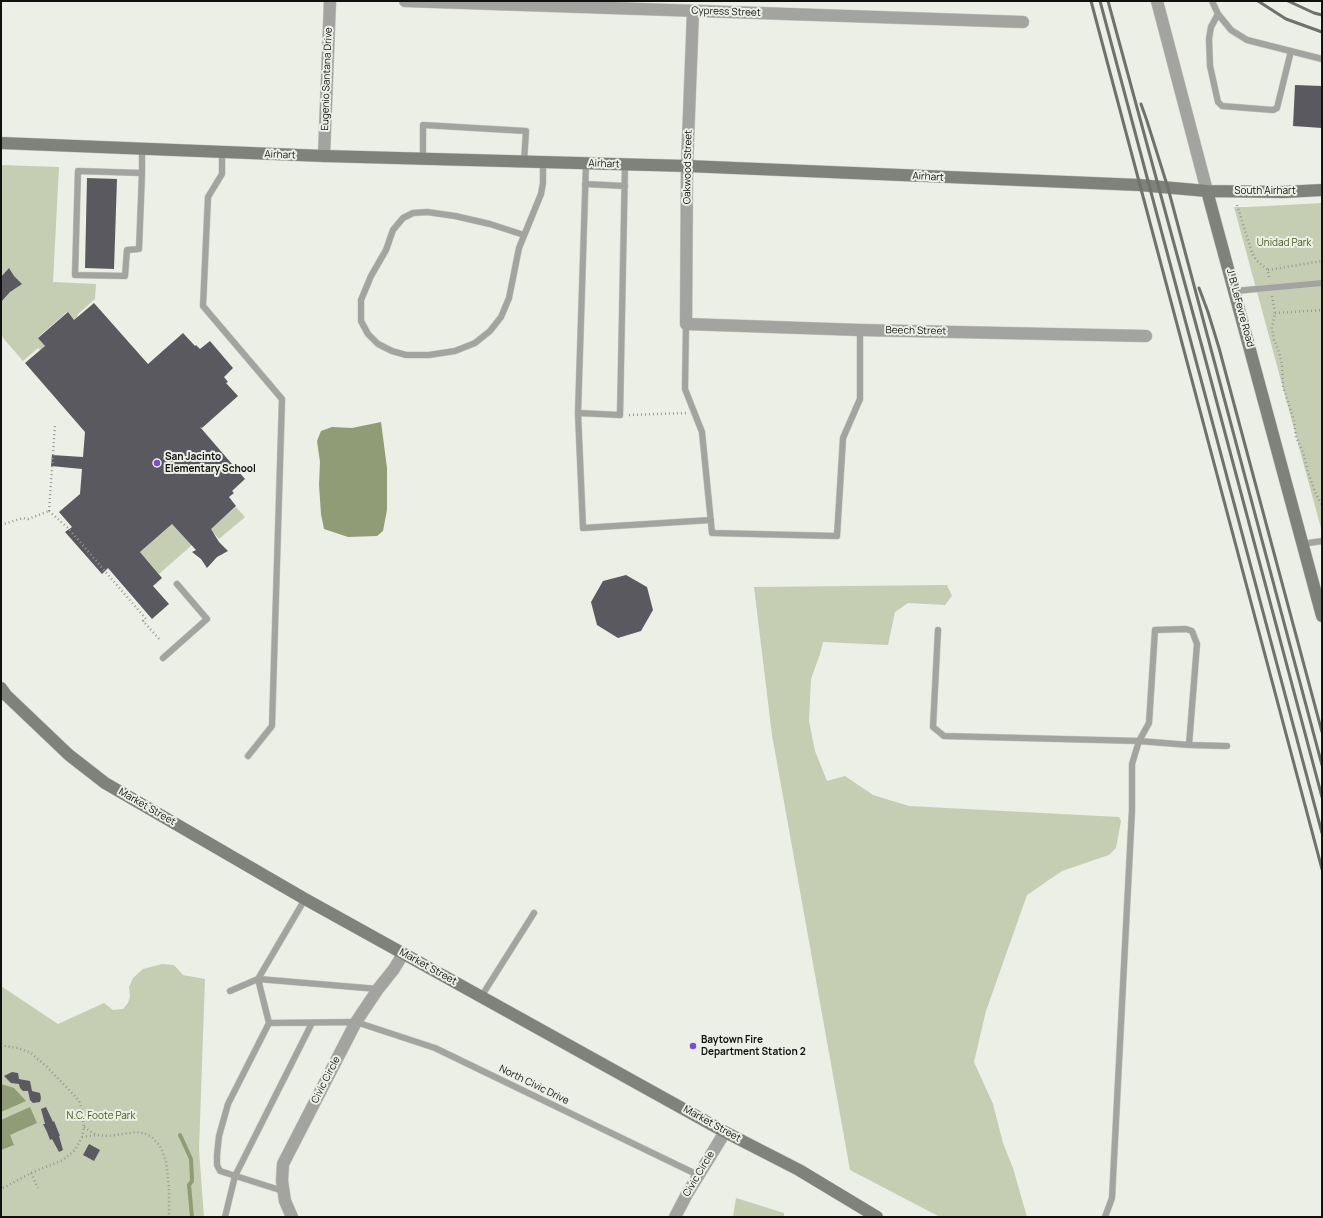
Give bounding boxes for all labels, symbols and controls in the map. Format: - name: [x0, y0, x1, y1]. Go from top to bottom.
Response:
- street label: Cypress Street: [691, 5, 761, 19]
- street label: Eugenio Santana Drive: [319, 27, 335, 131]
- street label: Oakwood Street: [681, 130, 695, 204]
- street label: Airhart: [264, 148, 296, 162]
- street label: Airhart: [588, 157, 620, 171]
- street label: Airhart: [912, 170, 944, 184]
- street label: South Airhart: [1234, 185, 1296, 197]
- park label: Unidad Park: [1257, 237, 1311, 249]
- street label: J. B. LeFevre Road: [1224, 267, 1256, 349]
- street label: Beech Street: [886, 324, 946, 338]
- place label: San Jacinto Elementary School: [165, 451, 256, 474]
- marker: San Jacinto Elementary School: [152, 458, 162, 468]
- street label: Market Street: [116, 786, 178, 828]
- street label: Market Street: [397, 946, 459, 988]
- place label: Baytown Fire Department Station 2: [701, 1034, 806, 1058]
- marker: Baytown Fire Department Station 2: [688, 1041, 698, 1051]
- street label: Civic Circle: [309, 1055, 343, 1105]
- street label: North Civic Drive: [497, 1063, 571, 1107]
- street label: Market Street: [681, 1103, 743, 1145]
- park label: N.C. Foote Park: [67, 1110, 135, 1122]
- street label: Civic Circle: [681, 1149, 717, 1199]

